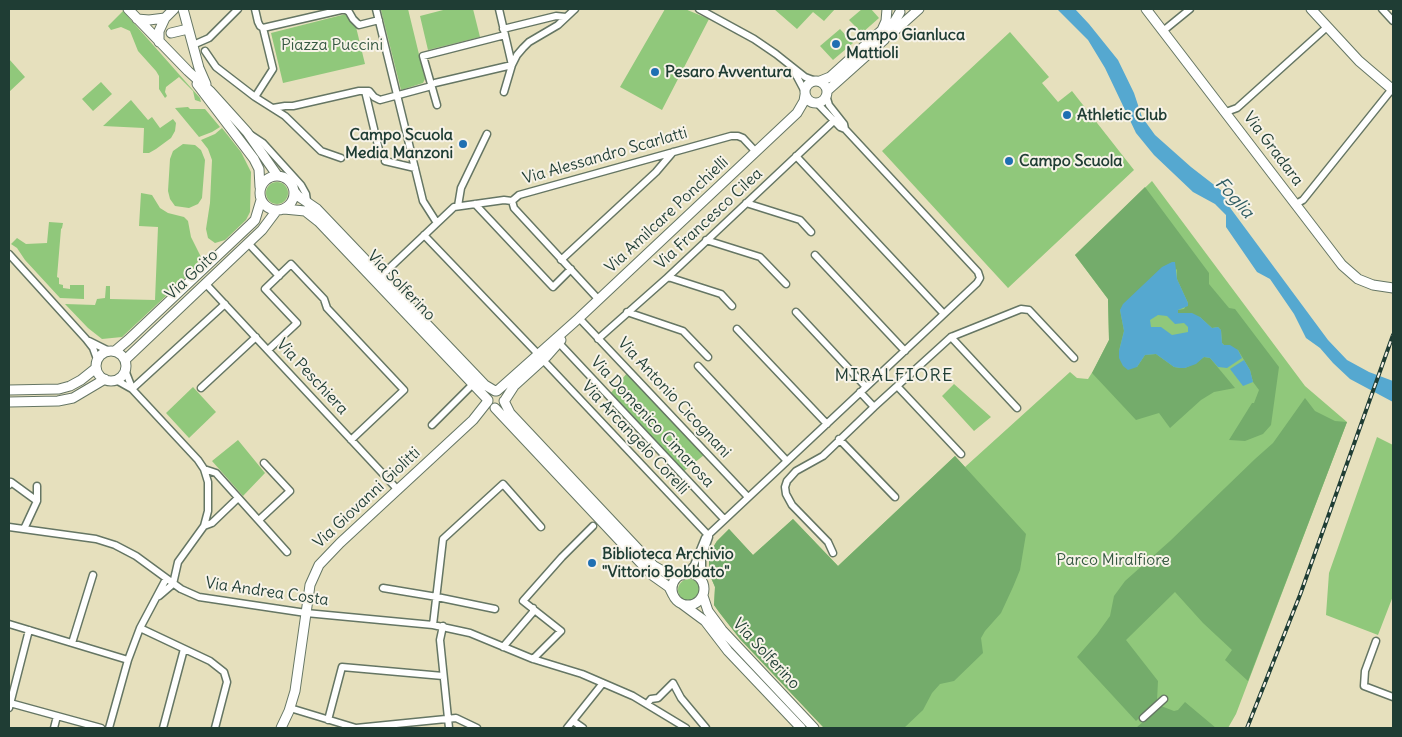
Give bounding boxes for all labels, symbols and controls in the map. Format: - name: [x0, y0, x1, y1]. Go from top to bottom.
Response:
- place label: Campo Gianluca Mattioli: [846, 25, 965, 63]
- park label: Piazza Puccini: [281, 35, 383, 55]
- marker: Campo Gianluca Mattioli: [830, 38, 842, 50]
- place label: Pesaro Avventura: [665, 62, 792, 82]
- marker: Pesaro Avventura: [649, 66, 661, 78]
- place label: Athletic Club: [1077, 105, 1167, 125]
- street label: Via Gradara: [1239, 108, 1307, 190]
- marker: Athletic Club: [1061, 109, 1073, 121]
- street label: Via Alessandro Scarlatti: [521, 123, 689, 189]
- place label: Campo Scuola Media Manzoni: [345, 125, 453, 163]
- marker: Campo Scuola Media Manzoni: [457, 138, 469, 150]
- place label: Campo Scuola: [1019, 151, 1123, 171]
- street label: Via Amilcare Ponchielli: [601, 153, 733, 277]
- marker: Campo Scuola: [1003, 155, 1015, 167]
- street label: Via Francesco Cilea: [651, 164, 767, 274]
- water label: Foglia: [1210, 173, 1258, 223]
- street label: Via Goito: [162, 246, 222, 304]
- street label: Via Solferino: [363, 247, 439, 325]
- street label: Via Antonio Cicognani: [613, 334, 735, 462]
- street label: Via Peschiera: [272, 335, 352, 419]
- street label: Via Domenico Cimarosa: [586, 352, 718, 492]
- district label: MIRALFIORE: [833, 365, 955, 387]
- street label: Via Arcangelo Corelli: [577, 377, 693, 499]
- street label: Via Giovanni Giolitti: [310, 444, 424, 552]
- place label: Biblioteca Archivio "Vittorio Bobbato": [602, 544, 734, 582]
- park label: Parco Miralfiore: [1056, 550, 1170, 570]
- marker: Biblioteca Archivio "Vittorio Bobbato": [586, 557, 598, 569]
- street label: Via Andrea Costa: [204, 574, 330, 610]
- street label: Via Solferino: [728, 615, 804, 693]

